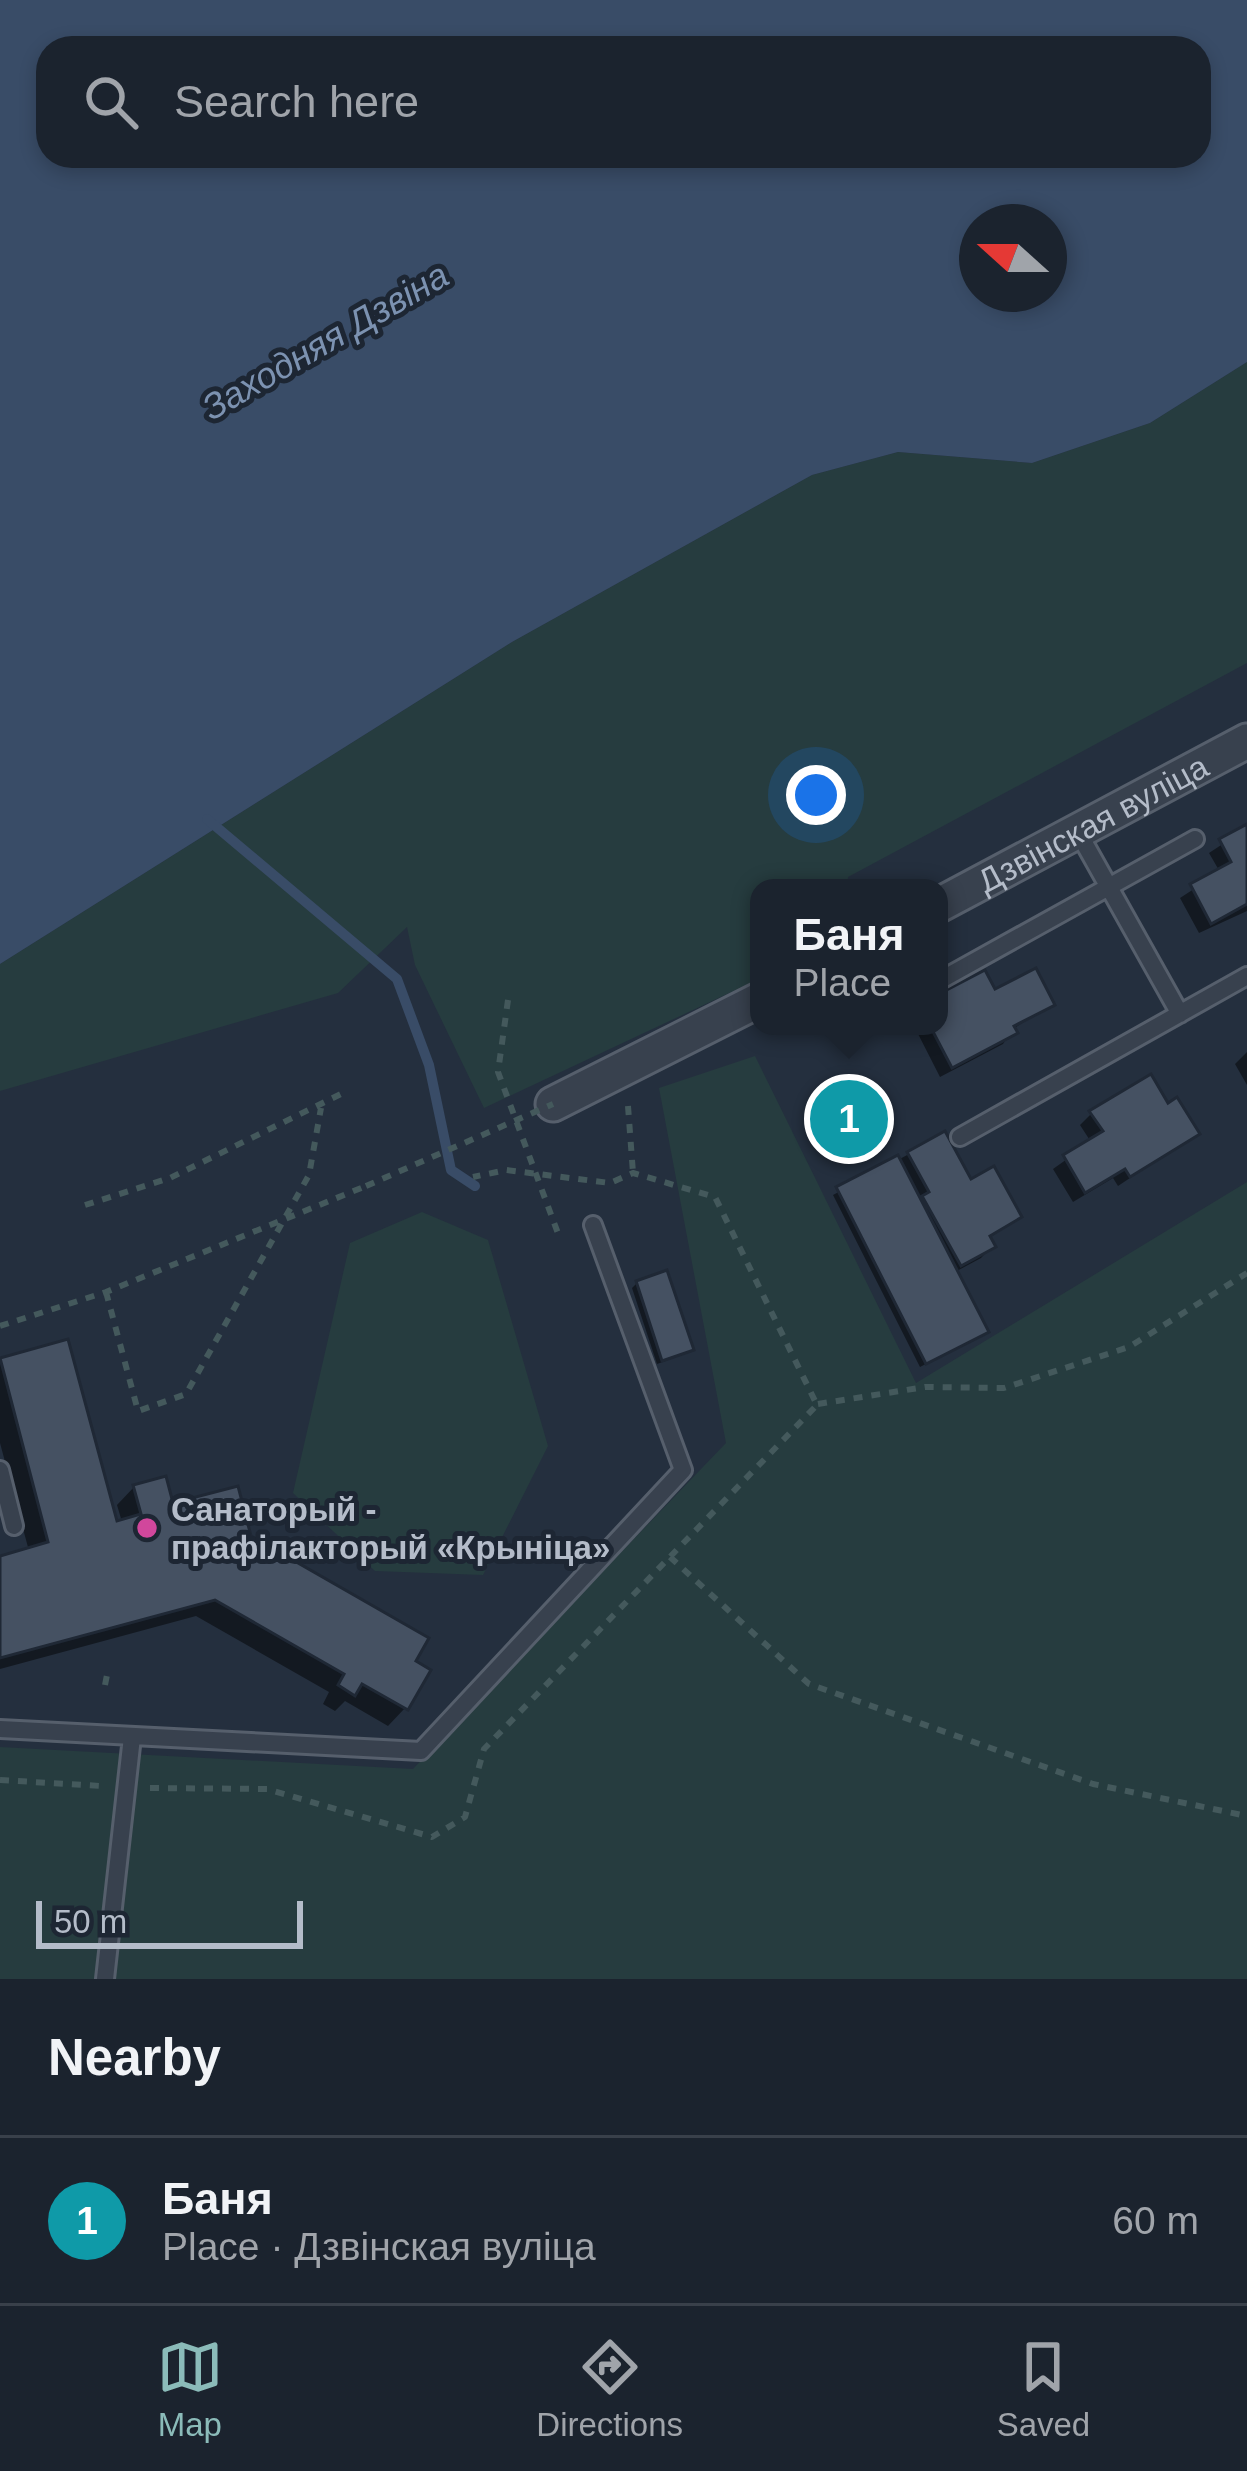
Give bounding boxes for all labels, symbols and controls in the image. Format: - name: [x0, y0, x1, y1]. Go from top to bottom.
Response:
- search box: [36, 36, 1211, 168]
- icon: search: [78, 69, 144, 135]
- text: Search here: [174, 76, 419, 127]
- north arrow: [959, 204, 1067, 312]
- water label: Заходняя Дзвіна: [195, 254, 455, 428]
- street label: Дзвінская вуліца: [971, 747, 1214, 900]
- your location: [786, 765, 846, 825]
- popup: [750, 879, 948, 1035]
- text: Баня: [794, 909, 904, 960]
- text: Place: [794, 961, 891, 1004]
- pin: 1: [810, 1074, 888, 1164]
- place label: Санаторый - прафілакторый «Крыніца»: [171, 1491, 610, 1566]
- marker: Санаторый - прафілакторый «Крыніца»: [134, 1515, 160, 1541]
- scale bar: [36, 1895, 303, 1948]
- text: 50 m: [54, 1903, 127, 1940]
- text: Nearby: [48, 2029, 221, 2086]
- text: Баня: [162, 2173, 273, 2224]
- text: 1: [76, 2199, 98, 2242]
- text: 60 m: [1112, 2199, 1199, 2242]
- text: Place · Дзвінская вуліца: [162, 2225, 596, 2268]
- tab: Map: [157, 2334, 223, 2444]
- tab: Directions: [536, 2334, 683, 2444]
- tab: Saved: [997, 2334, 1090, 2444]

